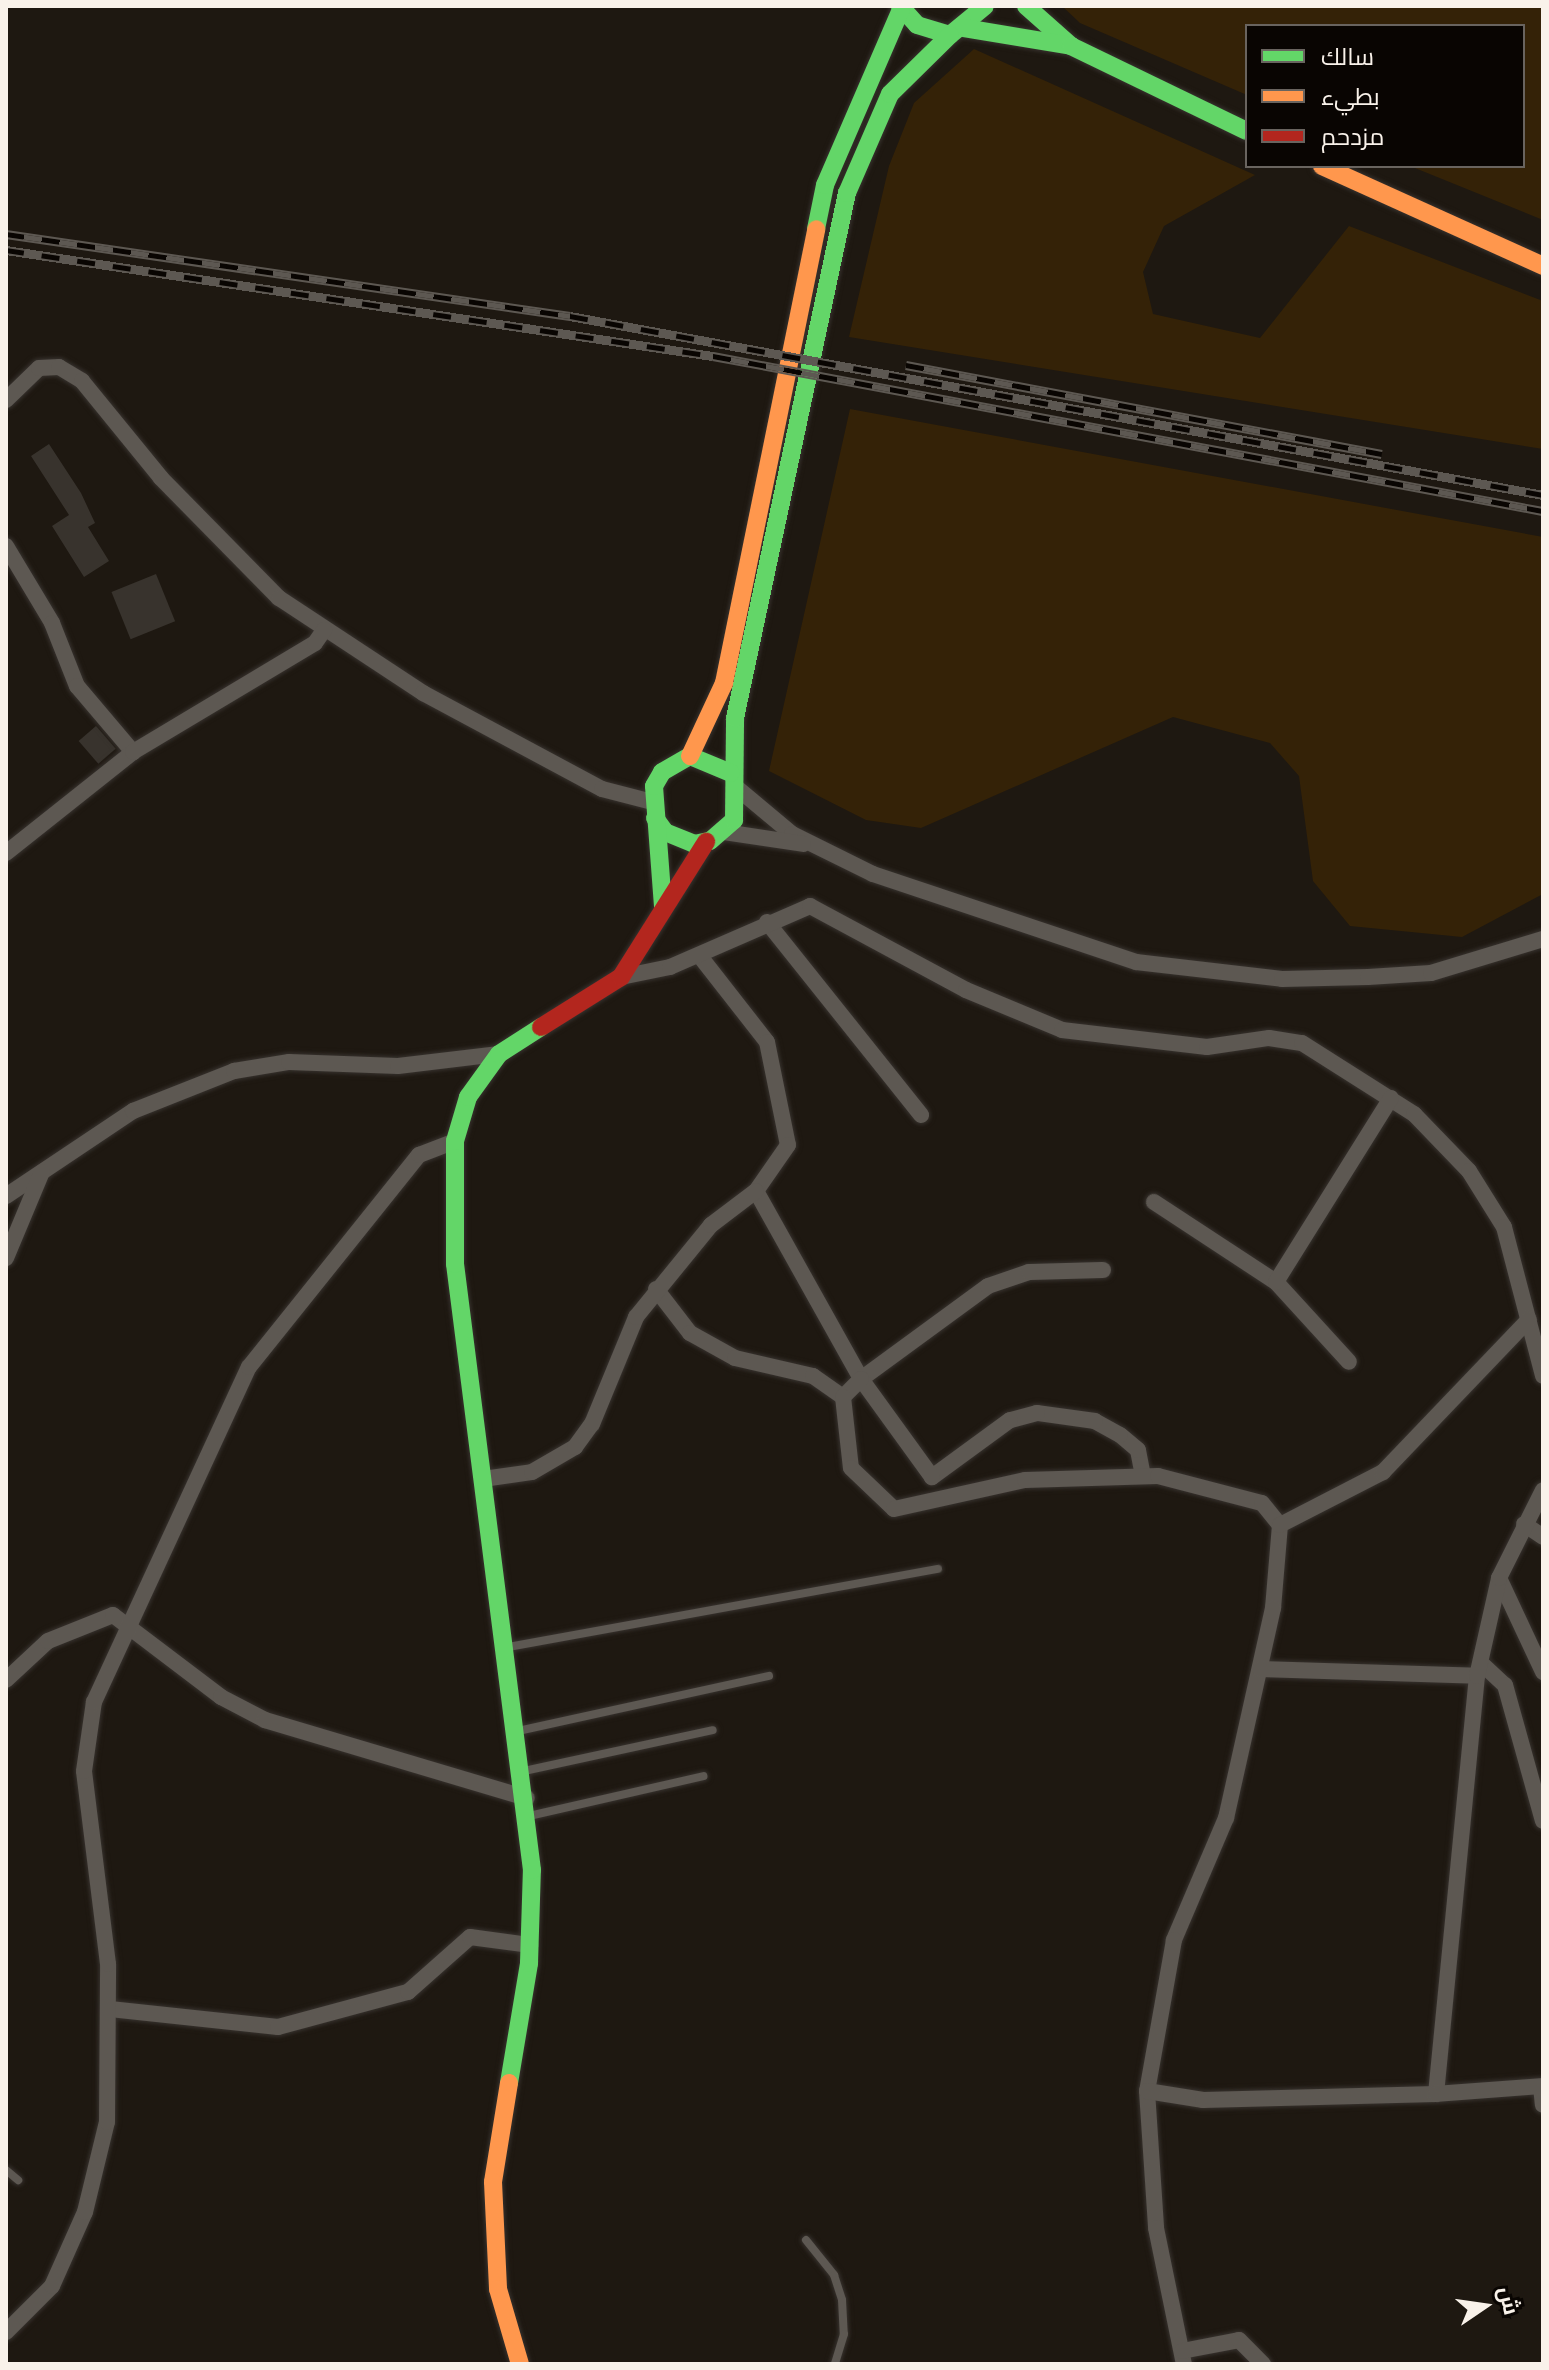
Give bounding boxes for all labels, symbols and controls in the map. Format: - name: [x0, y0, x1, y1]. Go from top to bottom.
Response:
- legend: [1245, 24, 1525, 168]
- text: سالك: [1321, 42, 1374, 71]
- text: بطيء: [1321, 82, 1380, 111]
- text: مزدحم: [1321, 122, 1384, 151]
- north arrow: [1445, 2266, 1525, 2346]
- text: ش: [1493, 2284, 1525, 2317]

